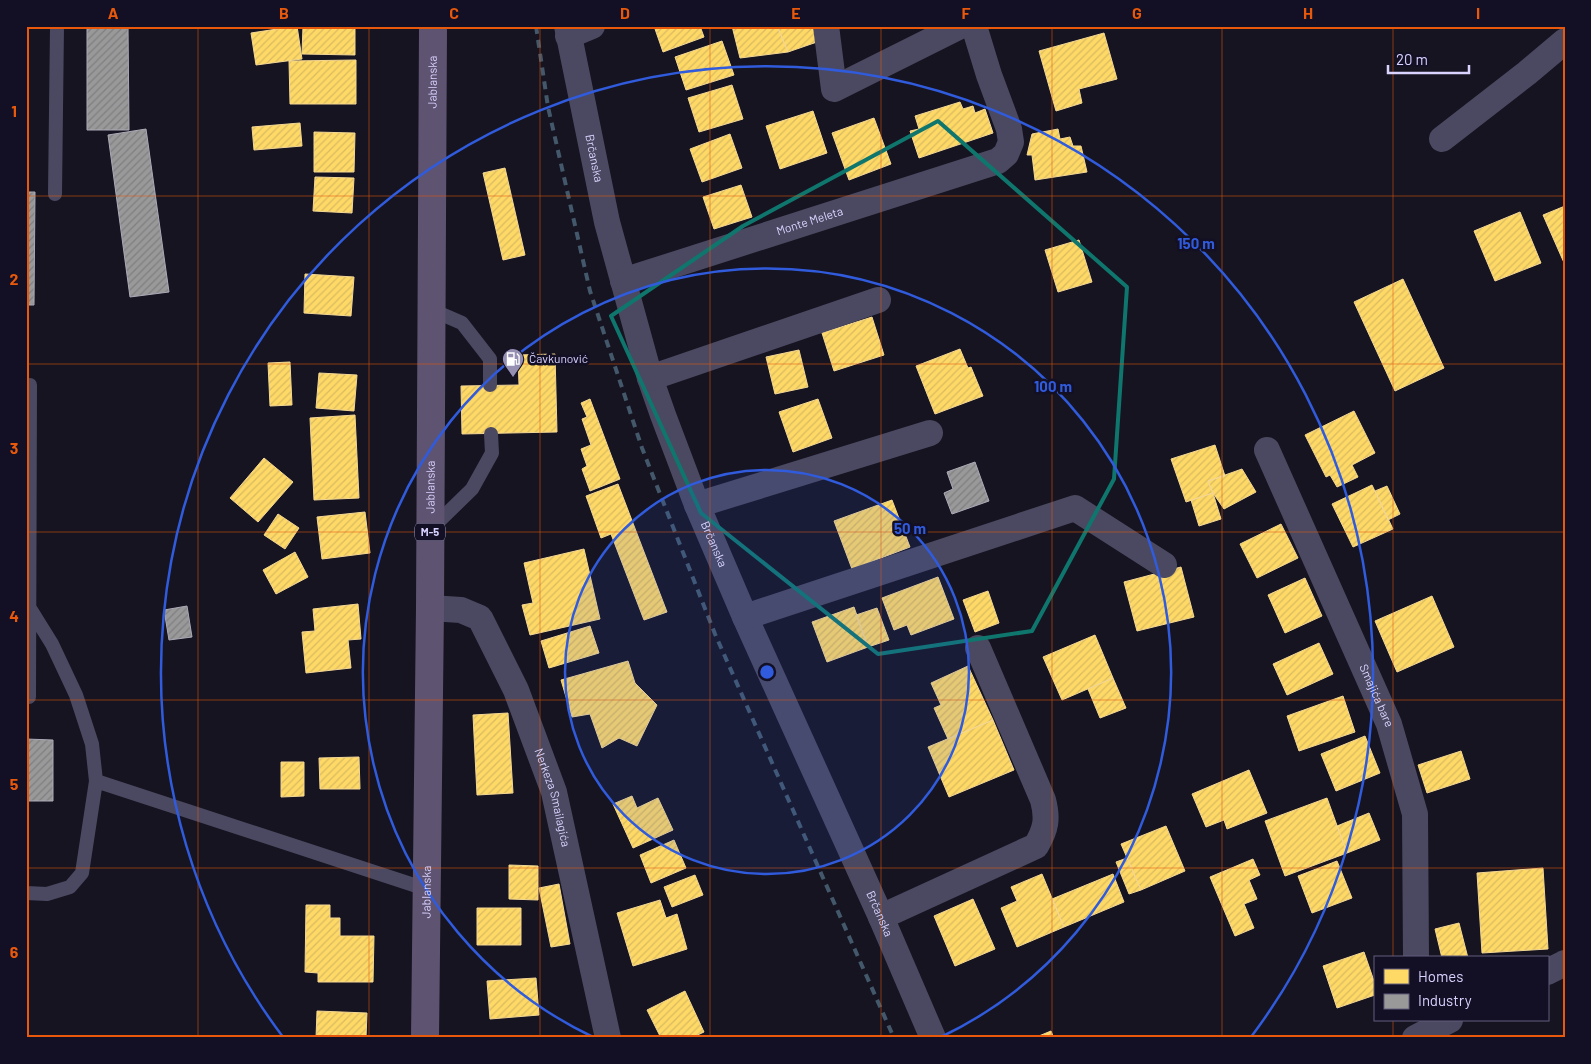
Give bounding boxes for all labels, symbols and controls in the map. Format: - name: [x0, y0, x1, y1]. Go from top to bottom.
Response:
- text: A: [108, 3, 119, 22]
- text: B: [279, 3, 289, 22]
- text: C: [449, 3, 459, 22]
- text: D: [620, 3, 630, 22]
- text: E: [791, 3, 801, 22]
- text: F: [962, 3, 971, 22]
- text: G: [1132, 3, 1142, 22]
- text: H: [1303, 3, 1313, 22]
- text: I: [1476, 3, 1480, 22]
- scale bar: [1388, 42, 1470, 74]
- text: 20 m: [1396, 50, 1428, 68]
- street label: Jablanska: [425, 56, 439, 108]
- text: 1: [11, 101, 17, 120]
- street label: Brčanska: [583, 133, 607, 183]
- street label: Monte Meleta: [774, 203, 844, 238]
- text: 150 m: [1177, 234, 1215, 252]
- text: 2: [10, 269, 19, 288]
- fuel station icon: Čavkunović: [501, 347, 525, 378]
- place label: Čavkunović: [529, 351, 588, 365]
- text: 100 m: [1034, 377, 1072, 395]
- text: 3: [10, 438, 18, 457]
- street label: Jablanska: [422, 461, 437, 513]
- street label: Brčanska: [699, 519, 731, 569]
- text: 50 m: [894, 519, 926, 537]
- road number: M-5: [415, 524, 445, 540]
- text: 4: [9, 606, 19, 625]
- street label: Smajića bare: [1357, 662, 1397, 729]
- centre of rings: [758, 663, 776, 681]
- street label: Nerkeza Smailagića: [532, 746, 574, 848]
- text: 5: [10, 774, 19, 793]
- street label: Jablanska: [418, 865, 433, 918]
- street label: Brčanska: [864, 888, 897, 938]
- text: 6: [10, 942, 19, 961]
- legend: [1374, 956, 1548, 1022]
- text: Homes: [1418, 967, 1463, 985]
- text: Industry: [1418, 991, 1472, 1009]

